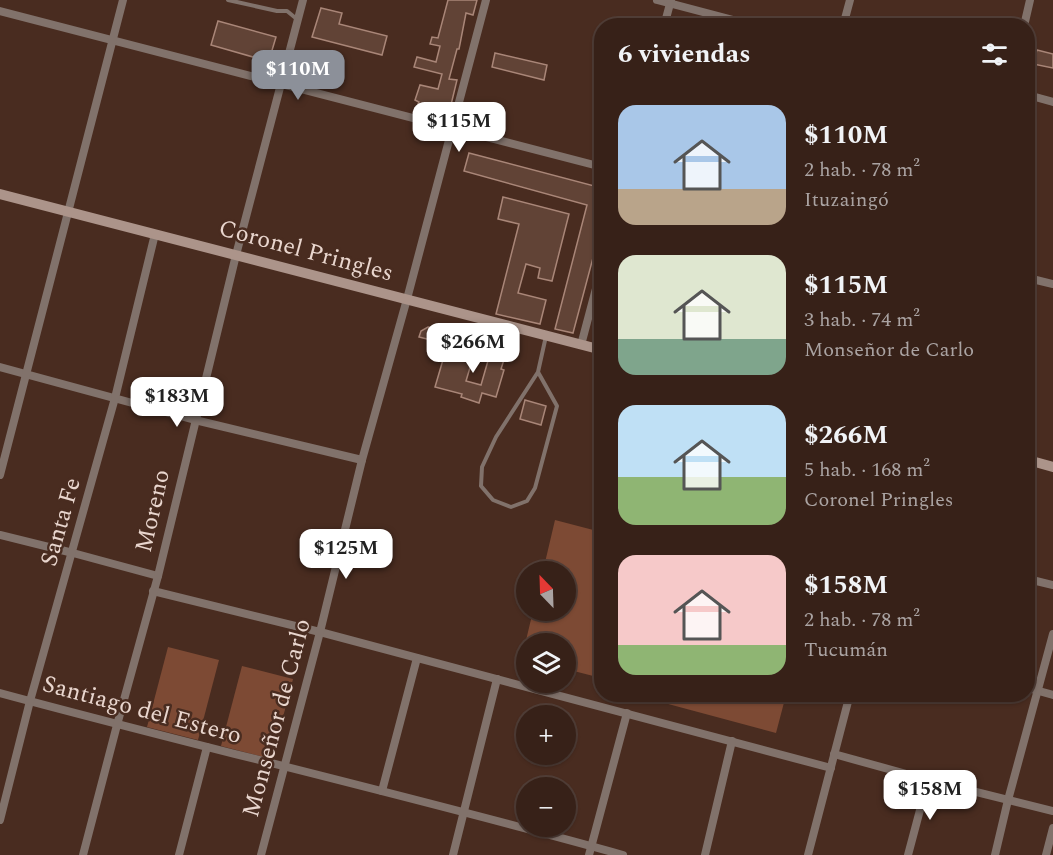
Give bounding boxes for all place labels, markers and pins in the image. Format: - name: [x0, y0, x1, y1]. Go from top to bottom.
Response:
- pin: $110M: [256, 50, 340, 101]
- pin: $115M: [417, 102, 501, 153]
- pin: $266M: [431, 323, 515, 374]
- pin: $183M: [135, 377, 219, 428]
- pin: $125M: [304, 529, 388, 580]
- pin: $158M: [888, 770, 972, 821]

